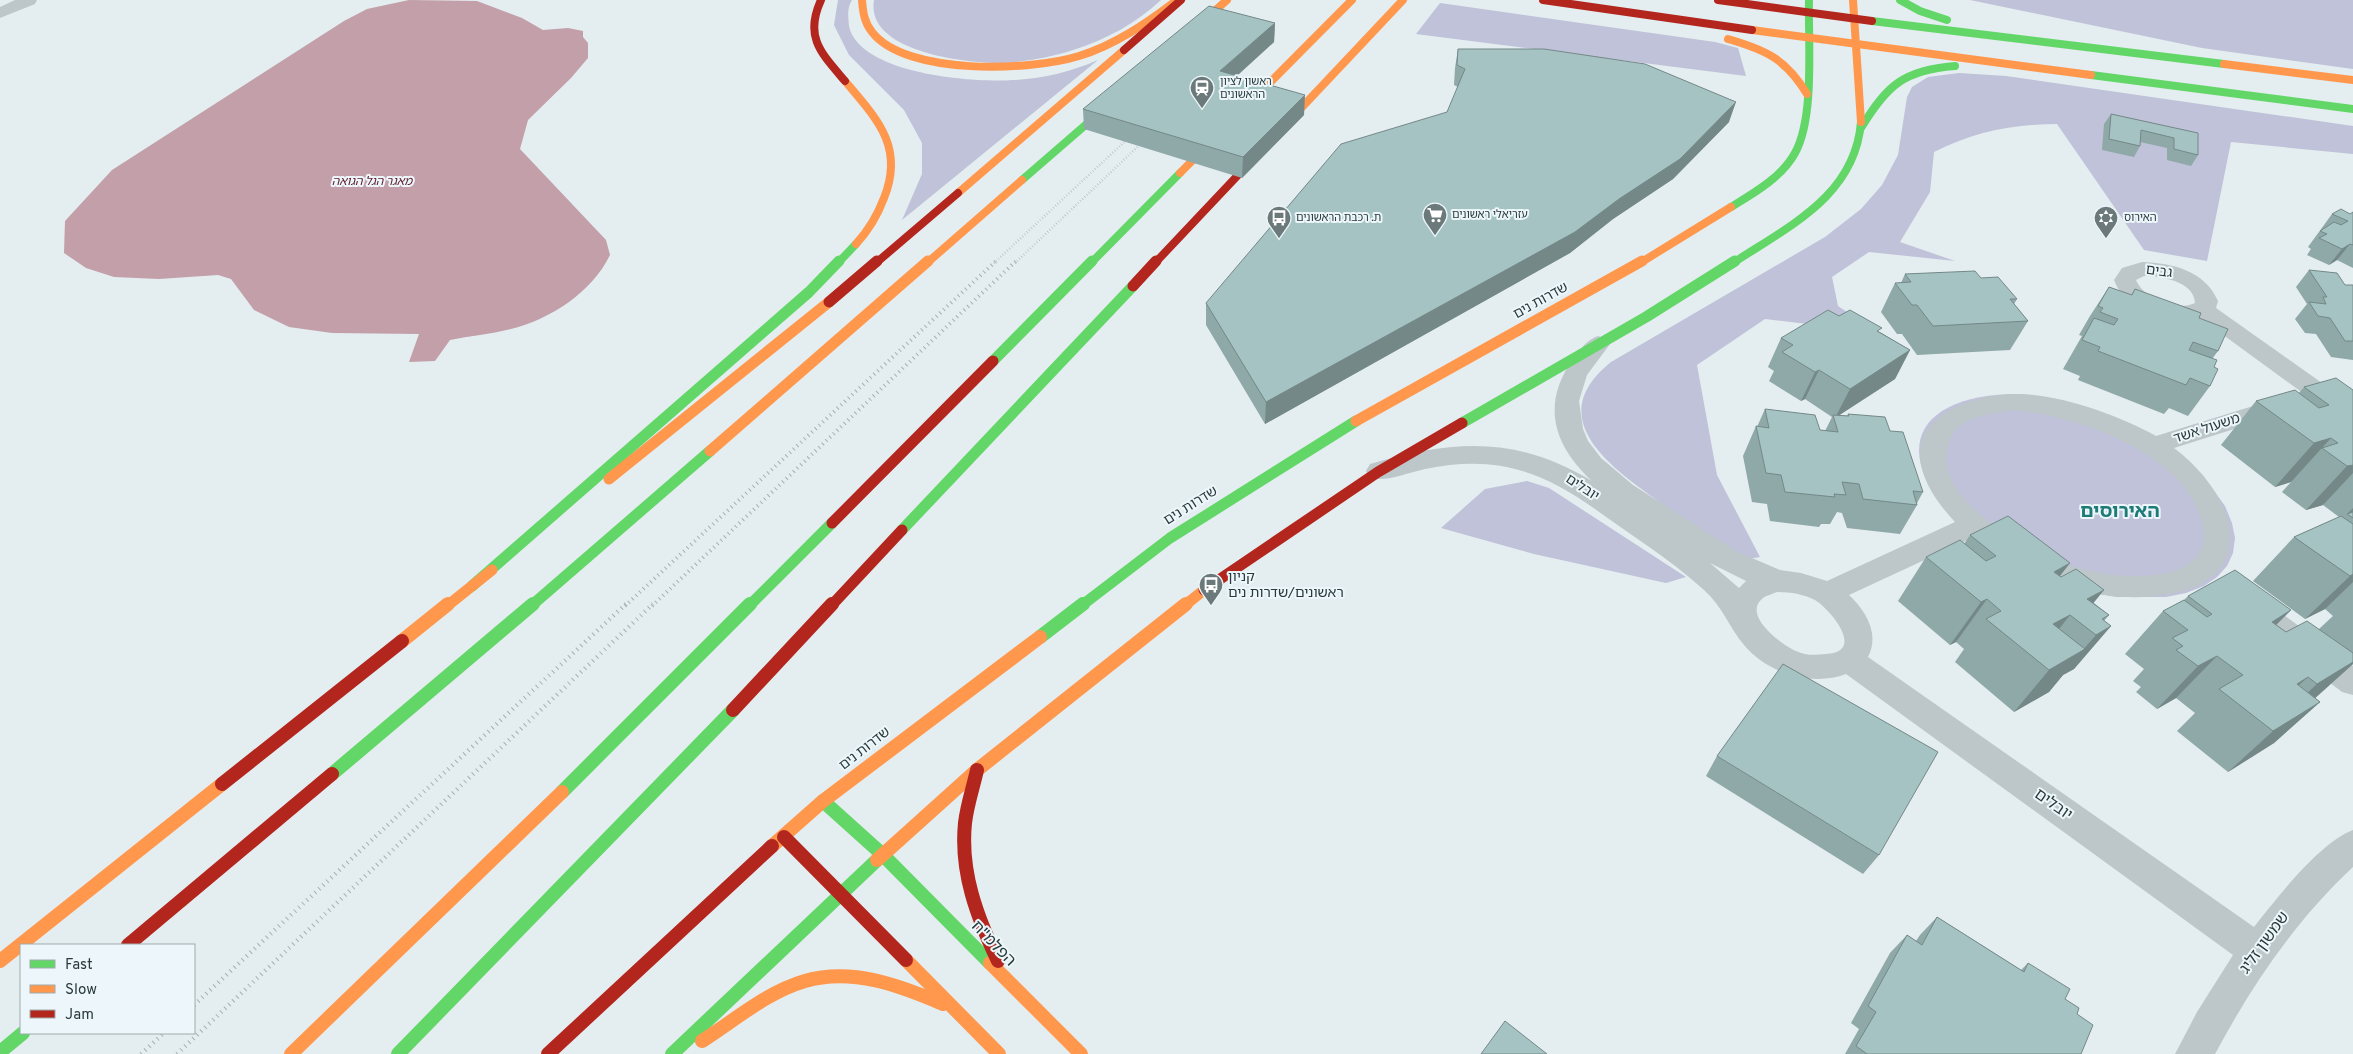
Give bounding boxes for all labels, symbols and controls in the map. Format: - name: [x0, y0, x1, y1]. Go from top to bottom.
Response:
- station icon: ראשון לציון הראשונים: [1189, 75, 1215, 109]
- place label: ראשון לציון הראשונים: [1220, 75, 1272, 102]
- water label: מאגר הגל הגואה: [332, 174, 413, 190]
- supermarket icon: עזריאלי ראשונים: [1422, 202, 1448, 236]
- bus stop icon: ת. רכבת הראשונים: [1266, 205, 1292, 239]
- synagogue icon: האירוס: [2093, 205, 2119, 239]
- place label: עזריאלי ראשונים: [1452, 208, 1528, 222]
- place label: ת. רכבת הראשונים: [1296, 211, 1381, 225]
- place label: האירוס: [2124, 211, 2157, 225]
- street label: גבים: [2145, 262, 2173, 282]
- street label: שדרות נים: [1511, 279, 1571, 323]
- street label: משעול אשד: [2172, 410, 2242, 448]
- street label: יובלים: [1562, 471, 1602, 505]
- street label: שדרות נים: [1161, 483, 1221, 529]
- district label: האירוסים: [2080, 500, 2160, 524]
- place label: קניון ראשונים/שדרות נים: [1228, 569, 1344, 602]
- bus stop icon: קניון ראשונים/שדרות נים: [1198, 572, 1224, 606]
- street label: שדרות נים: [836, 724, 894, 774]
- street label: יובלים: [2030, 785, 2076, 825]
- street label: שמשון זליג: [2236, 908, 2294, 978]
- street label: הפלמ"ח: [967, 917, 1019, 971]
- legend: [20, 944, 195, 1034]
- text: Fast: [65, 956, 93, 975]
- text: Slow: [65, 981, 97, 1000]
- text: Jam: [65, 1006, 94, 1025]

